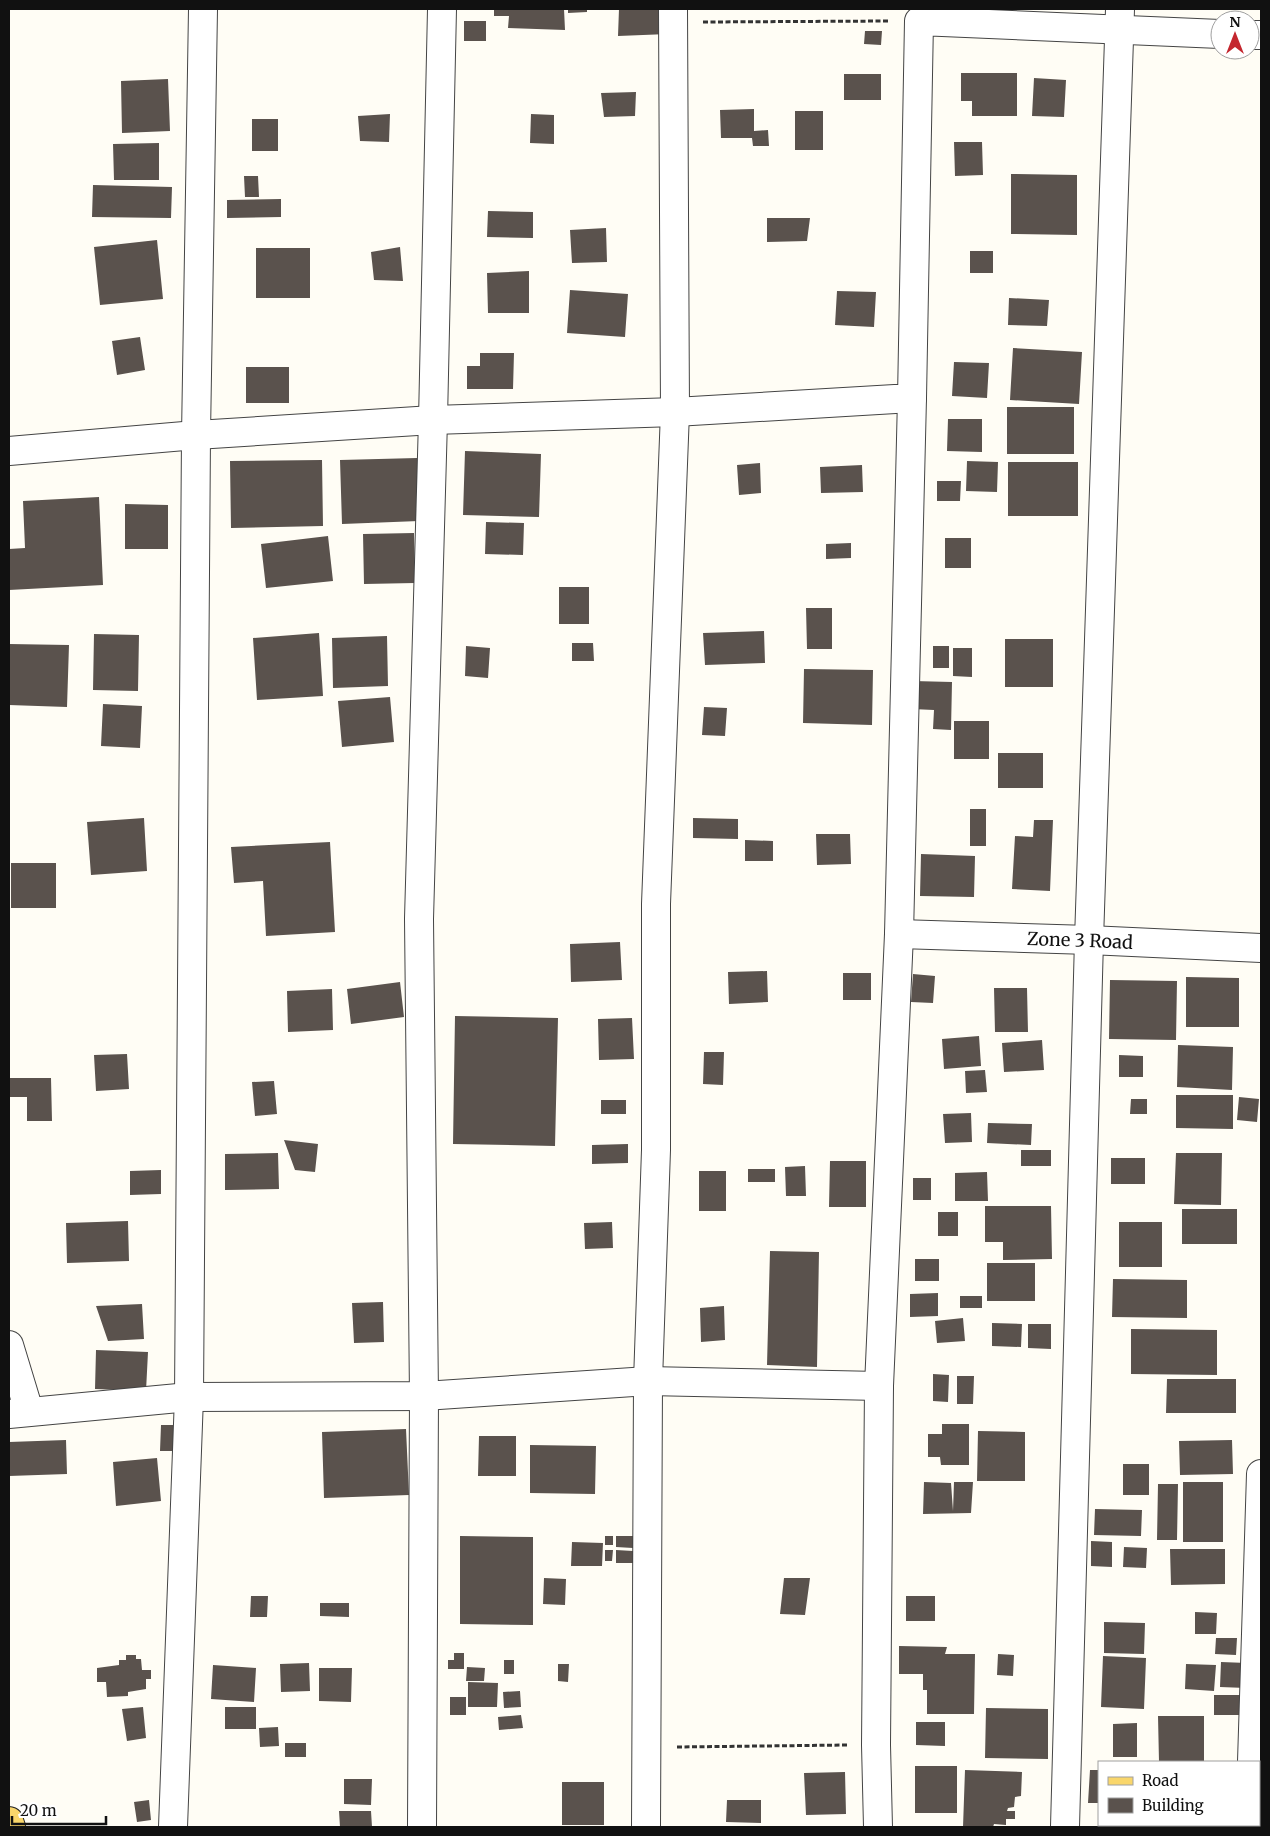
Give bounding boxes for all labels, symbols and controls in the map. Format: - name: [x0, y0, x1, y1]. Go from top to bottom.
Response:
- north arrow: [1210, 10, 1260, 60]
- text: N: [1229, 13, 1241, 31]
- street label: Zone 3 Road: [1027, 927, 1134, 954]
- legend: [1098, 1761, 1260, 1826]
- text: Road: [1142, 1771, 1178, 1790]
- scale bar: [12, 1794, 106, 1826]
- text: Building: [1142, 1796, 1204, 1815]
- text: 20 m: [20, 1801, 57, 1820]

